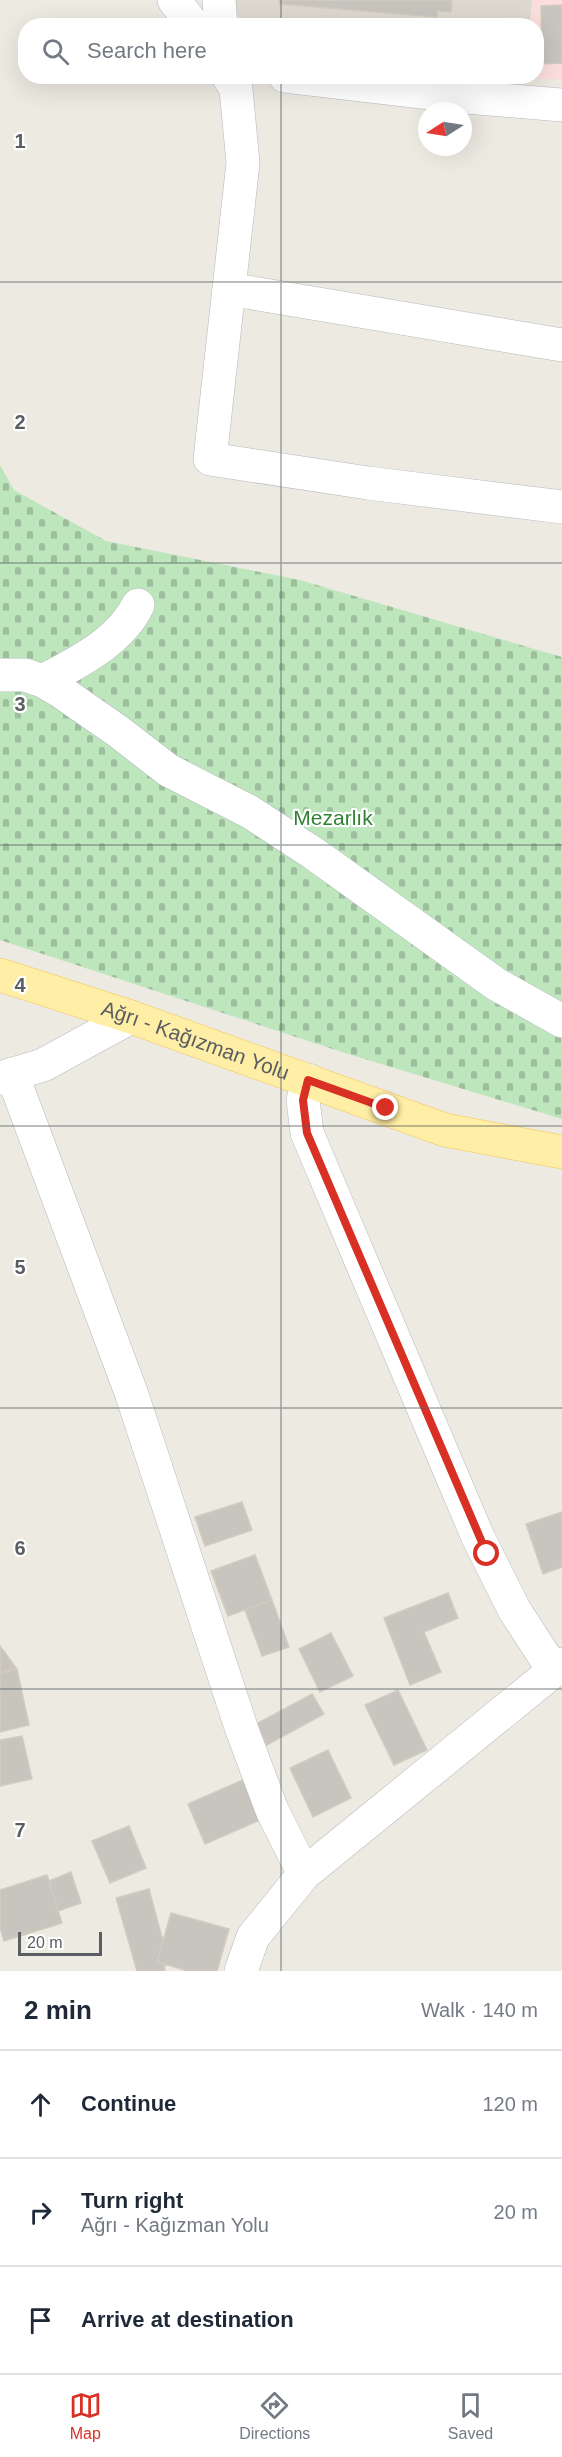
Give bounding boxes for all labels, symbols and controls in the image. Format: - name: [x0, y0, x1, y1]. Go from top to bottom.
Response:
- search box: [18, 18, 544, 84]
- icon: search: [39, 35, 72, 68]
- text: Search here: [87, 38, 207, 63]
- north arrow: [418, 102, 472, 156]
- text: 1: [14, 130, 26, 152]
- text: 2: [14, 411, 26, 433]
- text: 3: [14, 693, 26, 715]
- park label: Mezarlık: [293, 806, 373, 829]
- text: 4: [14, 974, 26, 996]
- street label: Ağrı - Kağızman Yolu: [99, 996, 292, 1084]
- route end: [372, 1094, 398, 1120]
- text: 5: [14, 1256, 26, 1278]
- text: 6: [14, 1537, 26, 1559]
- route start: [473, 1540, 499, 1566]
- text: 7: [14, 1819, 26, 1841]
- scale bar: [18, 1929, 102, 1956]
- text: 20 m: [27, 1934, 63, 1951]
- text: 2 min: [24, 1995, 92, 2025]
- text: Walk · 140 m: [421, 1999, 538, 2021]
- icon: ahead: [24, 2088, 57, 2121]
- text: Continue: [81, 2091, 176, 2116]
- text: 120 m: [482, 2093, 538, 2115]
- text: Turn right: [81, 2188, 183, 2213]
- icon: right: [24, 2196, 57, 2229]
- text: 20 m: [494, 2201, 538, 2223]
- text: Ağrı - Kağızman Yolu: [81, 2214, 269, 2236]
- icon: arrive: [24, 2304, 57, 2337]
- text: Arrive at destination: [81, 2307, 294, 2332]
- tab: Map: [69, 2389, 102, 2443]
- tab: Directions: [239, 2389, 310, 2443]
- tab: Saved: [448, 2389, 493, 2443]

